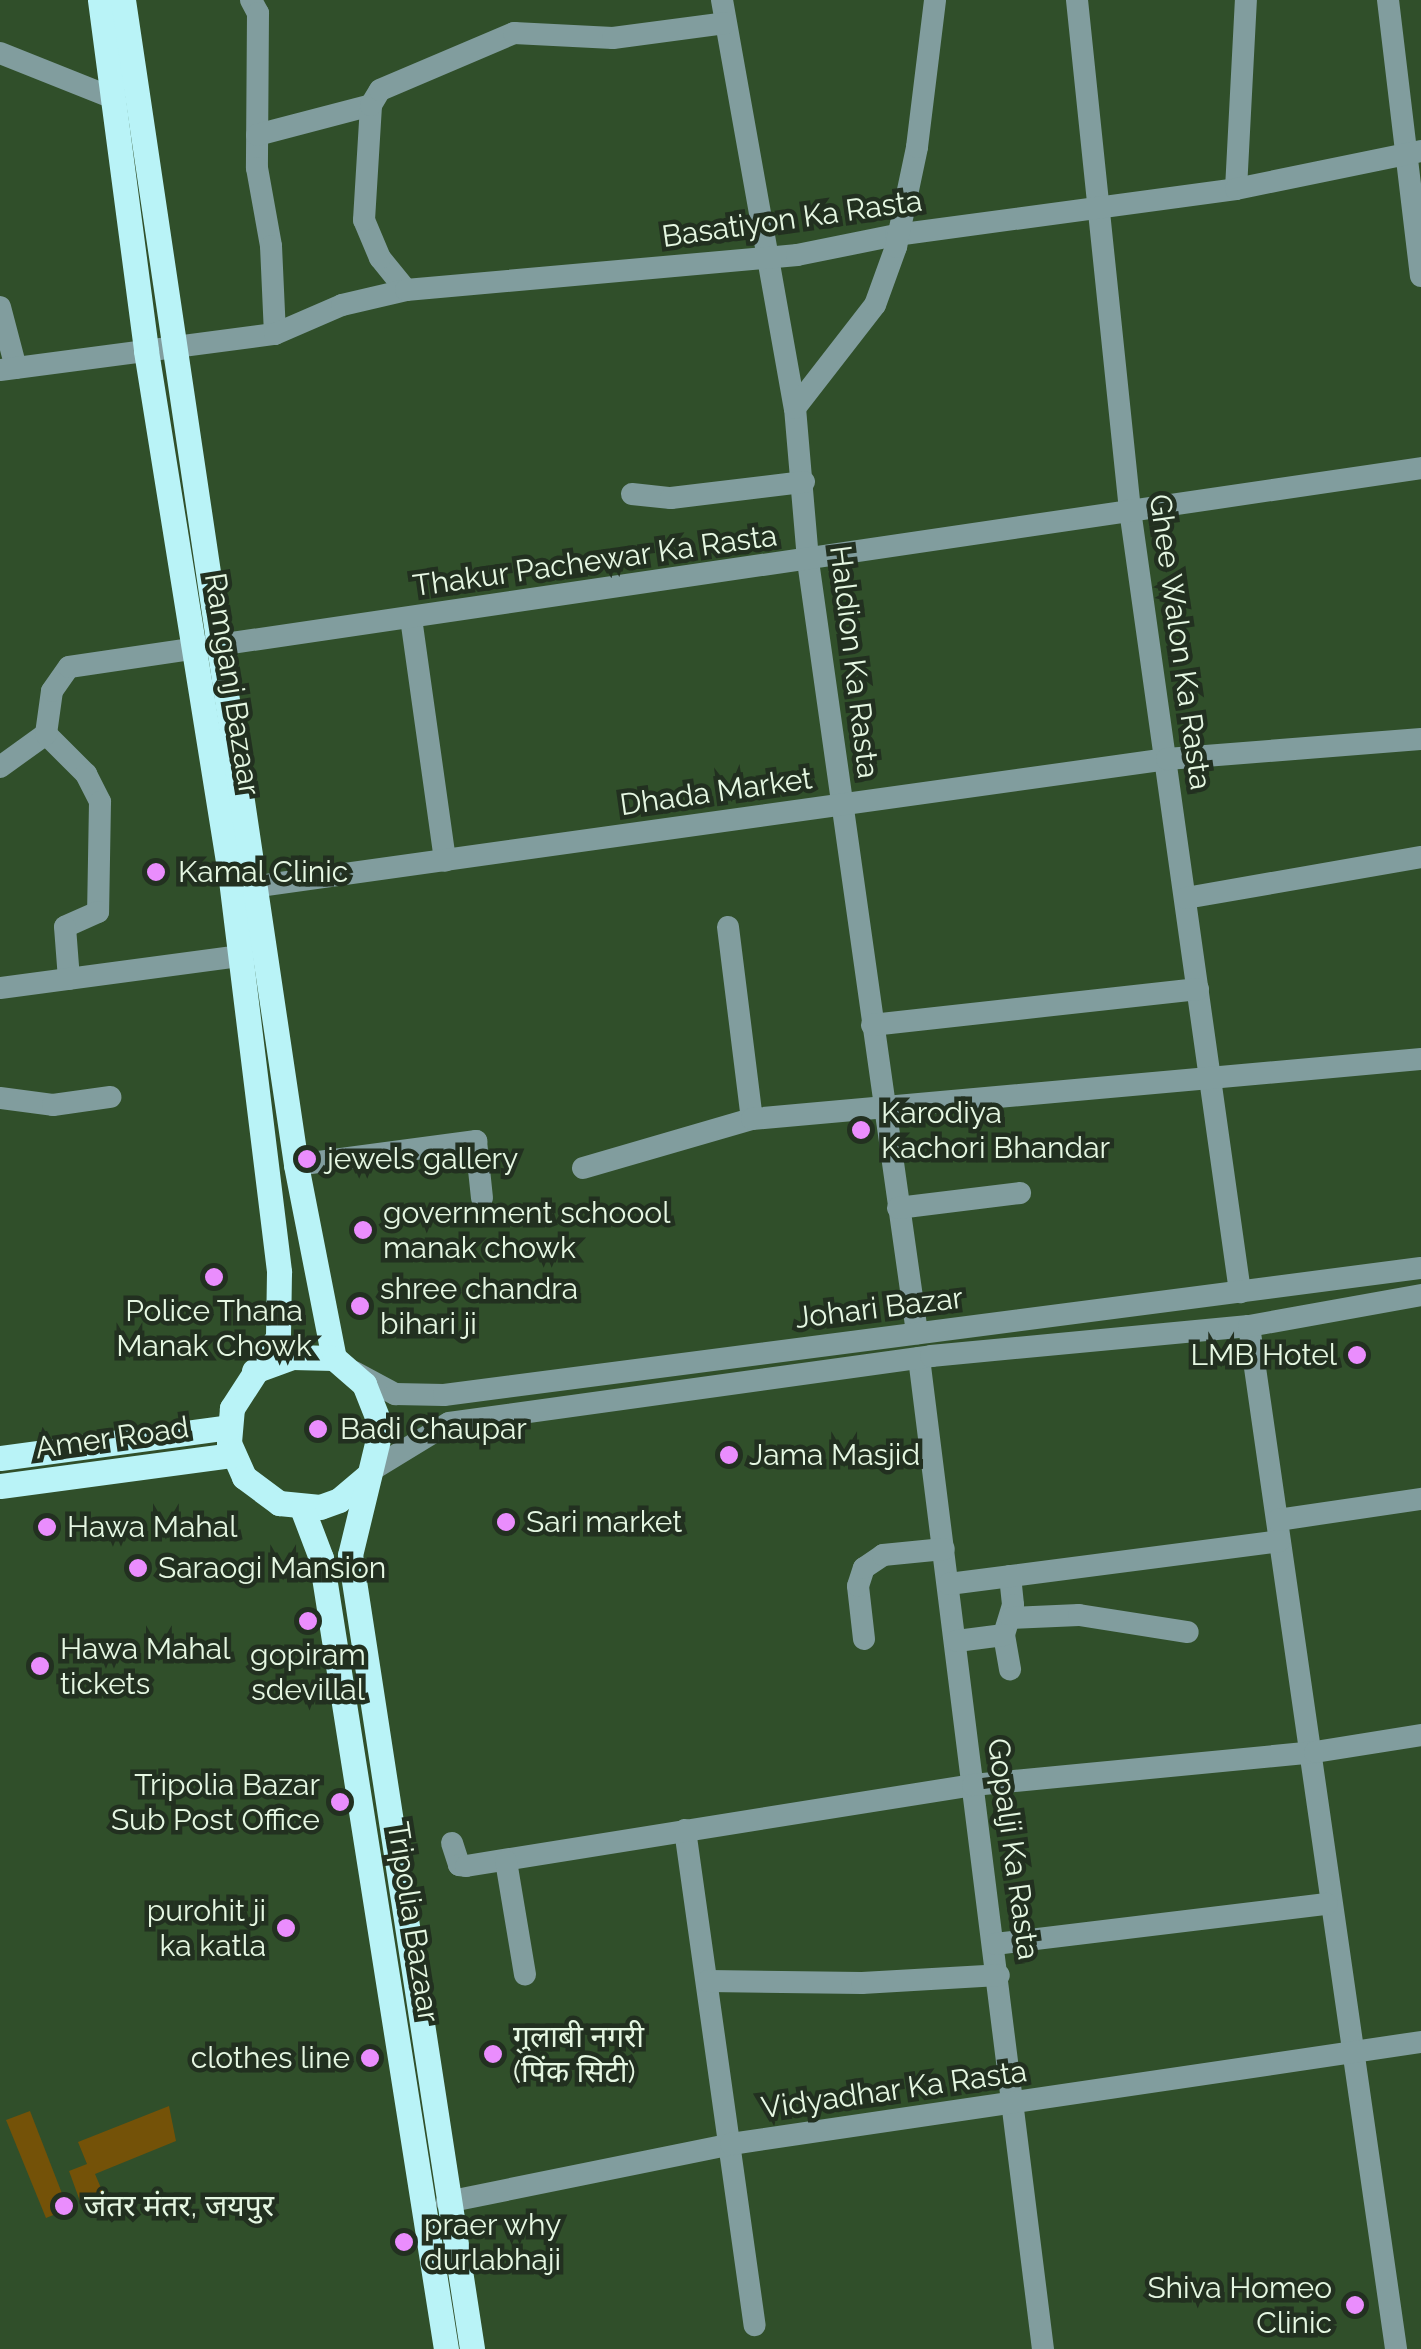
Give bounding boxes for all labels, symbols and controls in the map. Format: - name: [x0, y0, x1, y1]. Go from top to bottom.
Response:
- street label: Basatiyon Ka Rasta: [660, 183, 924, 255]
- street label: Ghee Walon Ka Rasta: [1141, 491, 1219, 793]
- street label: Thakur Pachewar Ka Rasta: [410, 518, 780, 604]
- street label: Haldion Ka Rasta: [822, 543, 886, 781]
- street label: Ramganj Bazaar: [197, 570, 267, 798]
- street label: Dhada Market: [618, 761, 814, 823]
- place label: Kamal Clinic: [178, 854, 349, 890]
- marker: Kamal Clinic: [143, 859, 169, 885]
- place label: Karodiya Kachori Bhandar: [881, 1095, 1110, 1166]
- marker: Karodiya Kachori Bhandar: [850, 1119, 872, 1141]
- place label: jewels gallery: [327, 1141, 518, 1177]
- marker: jewels gallery: [296, 1148, 318, 1170]
- place label: government schoool manak chowk: [383, 1195, 670, 1266]
- marker: government schoool manak chowk: [352, 1219, 374, 1241]
- marker: Police Thana Manak Chowk: [203, 1266, 225, 1288]
- place label: shree chandra bihari ji: [380, 1271, 578, 1342]
- street label: Johari Bazar: [793, 1280, 965, 1336]
- place label: Police Thana Manak Chowk: [116, 1293, 312, 1364]
- marker: shree chandra bihari ji: [349, 1295, 371, 1317]
- place label: LMB Hotel: [1191, 1337, 1337, 1373]
- marker: LMB Hotel: [1346, 1344, 1368, 1366]
- street label: Amer Road: [32, 1409, 192, 1467]
- place label: Badi Chaupar: [340, 1411, 527, 1447]
- marker: Badi Chaupar: [305, 1416, 331, 1442]
- place label: Jama Masjid: [749, 1437, 920, 1473]
- marker: Jama Masjid: [718, 1444, 740, 1466]
- place label: Sari market: [526, 1504, 682, 1540]
- place label: Hawa Mahal: [67, 1509, 237, 1545]
- marker: Sari market: [495, 1511, 517, 1533]
- marker: Hawa Mahal: [36, 1516, 58, 1538]
- place label: Saraogi Mansion: [158, 1550, 386, 1586]
- marker: Saraogi Mansion: [127, 1557, 149, 1579]
- marker: gopiram sdevillal: [297, 1610, 319, 1632]
- place label: Hawa Mahal tickets: [60, 1631, 230, 1702]
- place label: gopiram sdevillal: [250, 1637, 366, 1708]
- marker: Hawa Mahal tickets: [29, 1655, 51, 1677]
- street label: Gopalji Ka Rasta: [980, 1736, 1046, 1962]
- place label: Tripolia Bazar Sub Post Office: [111, 1767, 320, 1838]
- marker: Tripolia Bazar Sub Post Office: [329, 1791, 351, 1813]
- street label: Tripolia Bazaar: [379, 1819, 447, 2025]
- place label: purohit ji ka katla: [147, 1893, 266, 1964]
- marker: purohit ji ka katla: [275, 1917, 297, 1939]
- place label: गुलाबी नगरी (पिंक सिटी): [513, 2019, 644, 2090]
- place label: clothes line: [191, 2040, 350, 2076]
- marker: गुलाबी नगरी (पिंक सिटी): [482, 2043, 504, 2065]
- marker: clothes line: [359, 2047, 381, 2069]
- street label: Vidyadhar Ka Rasta: [759, 2054, 1029, 2126]
- place label: जंतर मंतर, जयपुर: [84, 2188, 274, 2224]
- marker: जंतर मंतर, जयपुर: [53, 2195, 75, 2217]
- place label: praer why durlabhaji: [424, 2207, 563, 2278]
- marker: praer why durlabhaji: [393, 2231, 415, 2253]
- place label: Shiva Homeo Clinic: [1147, 2270, 1332, 2340]
- marker: Shiva Homeo Clinic: [1342, 2292, 1368, 2318]

